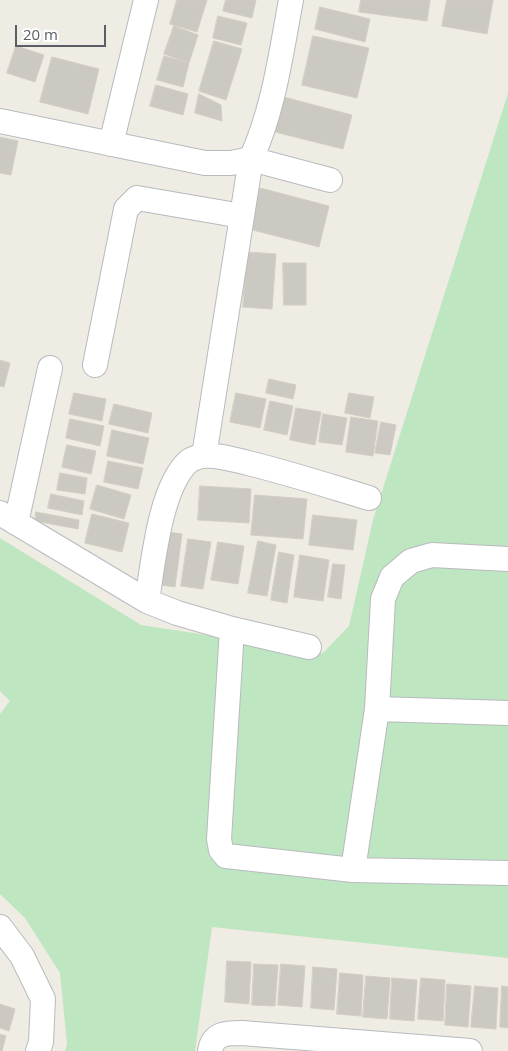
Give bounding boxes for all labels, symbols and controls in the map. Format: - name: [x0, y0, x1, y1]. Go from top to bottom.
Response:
- scale bar: [18, 15, 109, 47]
- text: 20 m: [23, 24, 58, 44]

